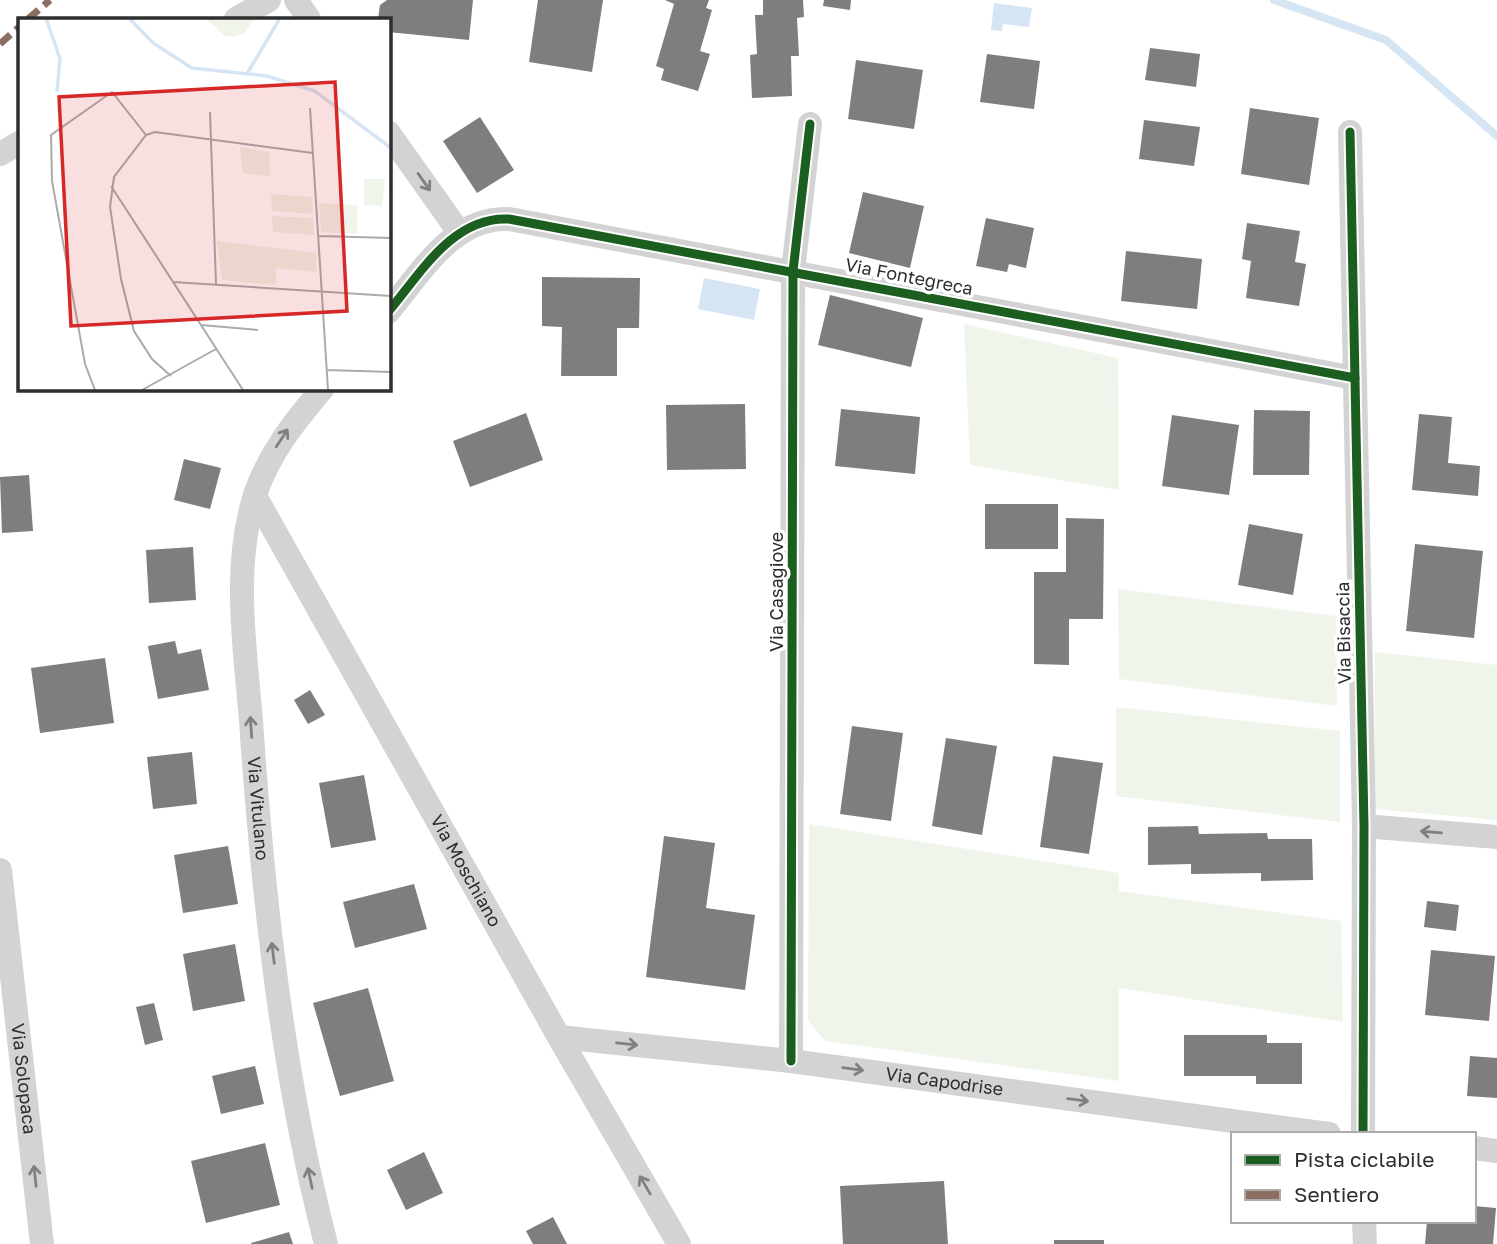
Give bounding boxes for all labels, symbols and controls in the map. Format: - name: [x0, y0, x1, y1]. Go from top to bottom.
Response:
- inset map: [18, 18, 390, 390]
- one-way arrow: [417, 172, 431, 191]
- street label: Via Fontegreca: [843, 253, 975, 299]
- one-way arrow: [276, 429, 290, 449]
- street label: Via Casagiove: [765, 532, 787, 652]
- street label: Via Bisaccia: [1331, 581, 1355, 685]
- one-way arrow: [244, 716, 257, 739]
- street label: Via Vitulano: [244, 756, 274, 861]
- street label: Via Moschiano: [426, 810, 507, 930]
- one-way arrow: [1420, 825, 1442, 838]
- one-way arrow: [266, 943, 279, 965]
- street label: Via Solopaca: [7, 1022, 42, 1135]
- one-way arrow: [615, 1038, 638, 1051]
- street label: Via Capodrise: [884, 1062, 1005, 1100]
- one-way arrow: [841, 1063, 864, 1076]
- one-way arrow: [1067, 1093, 1089, 1106]
- legend: [1231, 1132, 1476, 1223]
- text: Pista ciclabile: [1294, 1146, 1434, 1172]
- one-way arrow: [28, 1165, 41, 1188]
- one-way arrow: [303, 1167, 317, 1190]
- one-way arrow: [638, 1175, 651, 1196]
- text: Sentiero: [1294, 1181, 1379, 1207]

